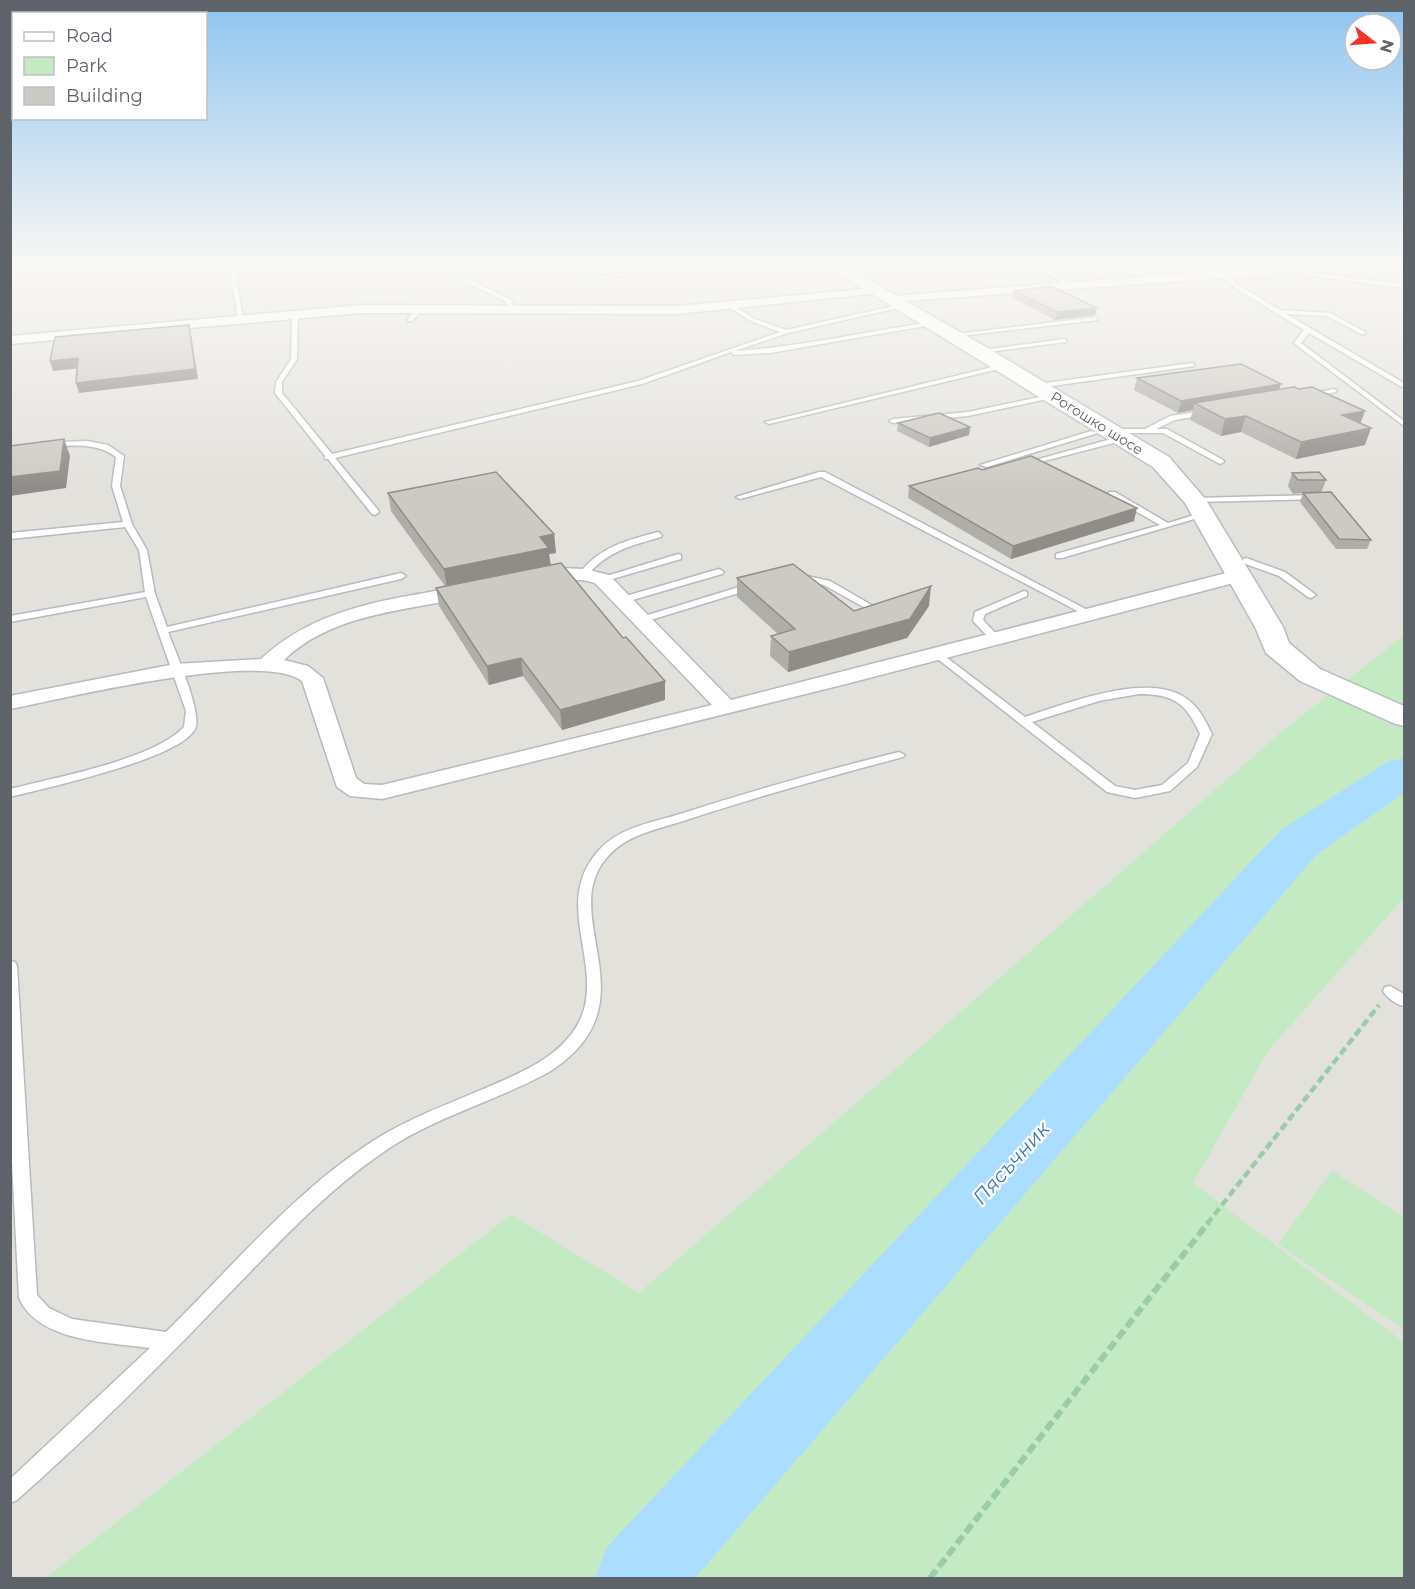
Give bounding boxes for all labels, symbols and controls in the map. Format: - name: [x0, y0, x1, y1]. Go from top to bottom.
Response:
- legend: [12, 12, 207, 120]
- north arrow: [1343, 12, 1403, 72]
- text: Road: [66, 25, 113, 47]
- text: N: [1376, 37, 1398, 55]
- text: Park: [66, 55, 107, 77]
- text: Building: [66, 85, 143, 107]
- street label: Рогошко шосе: [1047, 387, 1147, 459]
- water label: Пясъчник: [968, 1116, 1055, 1209]

